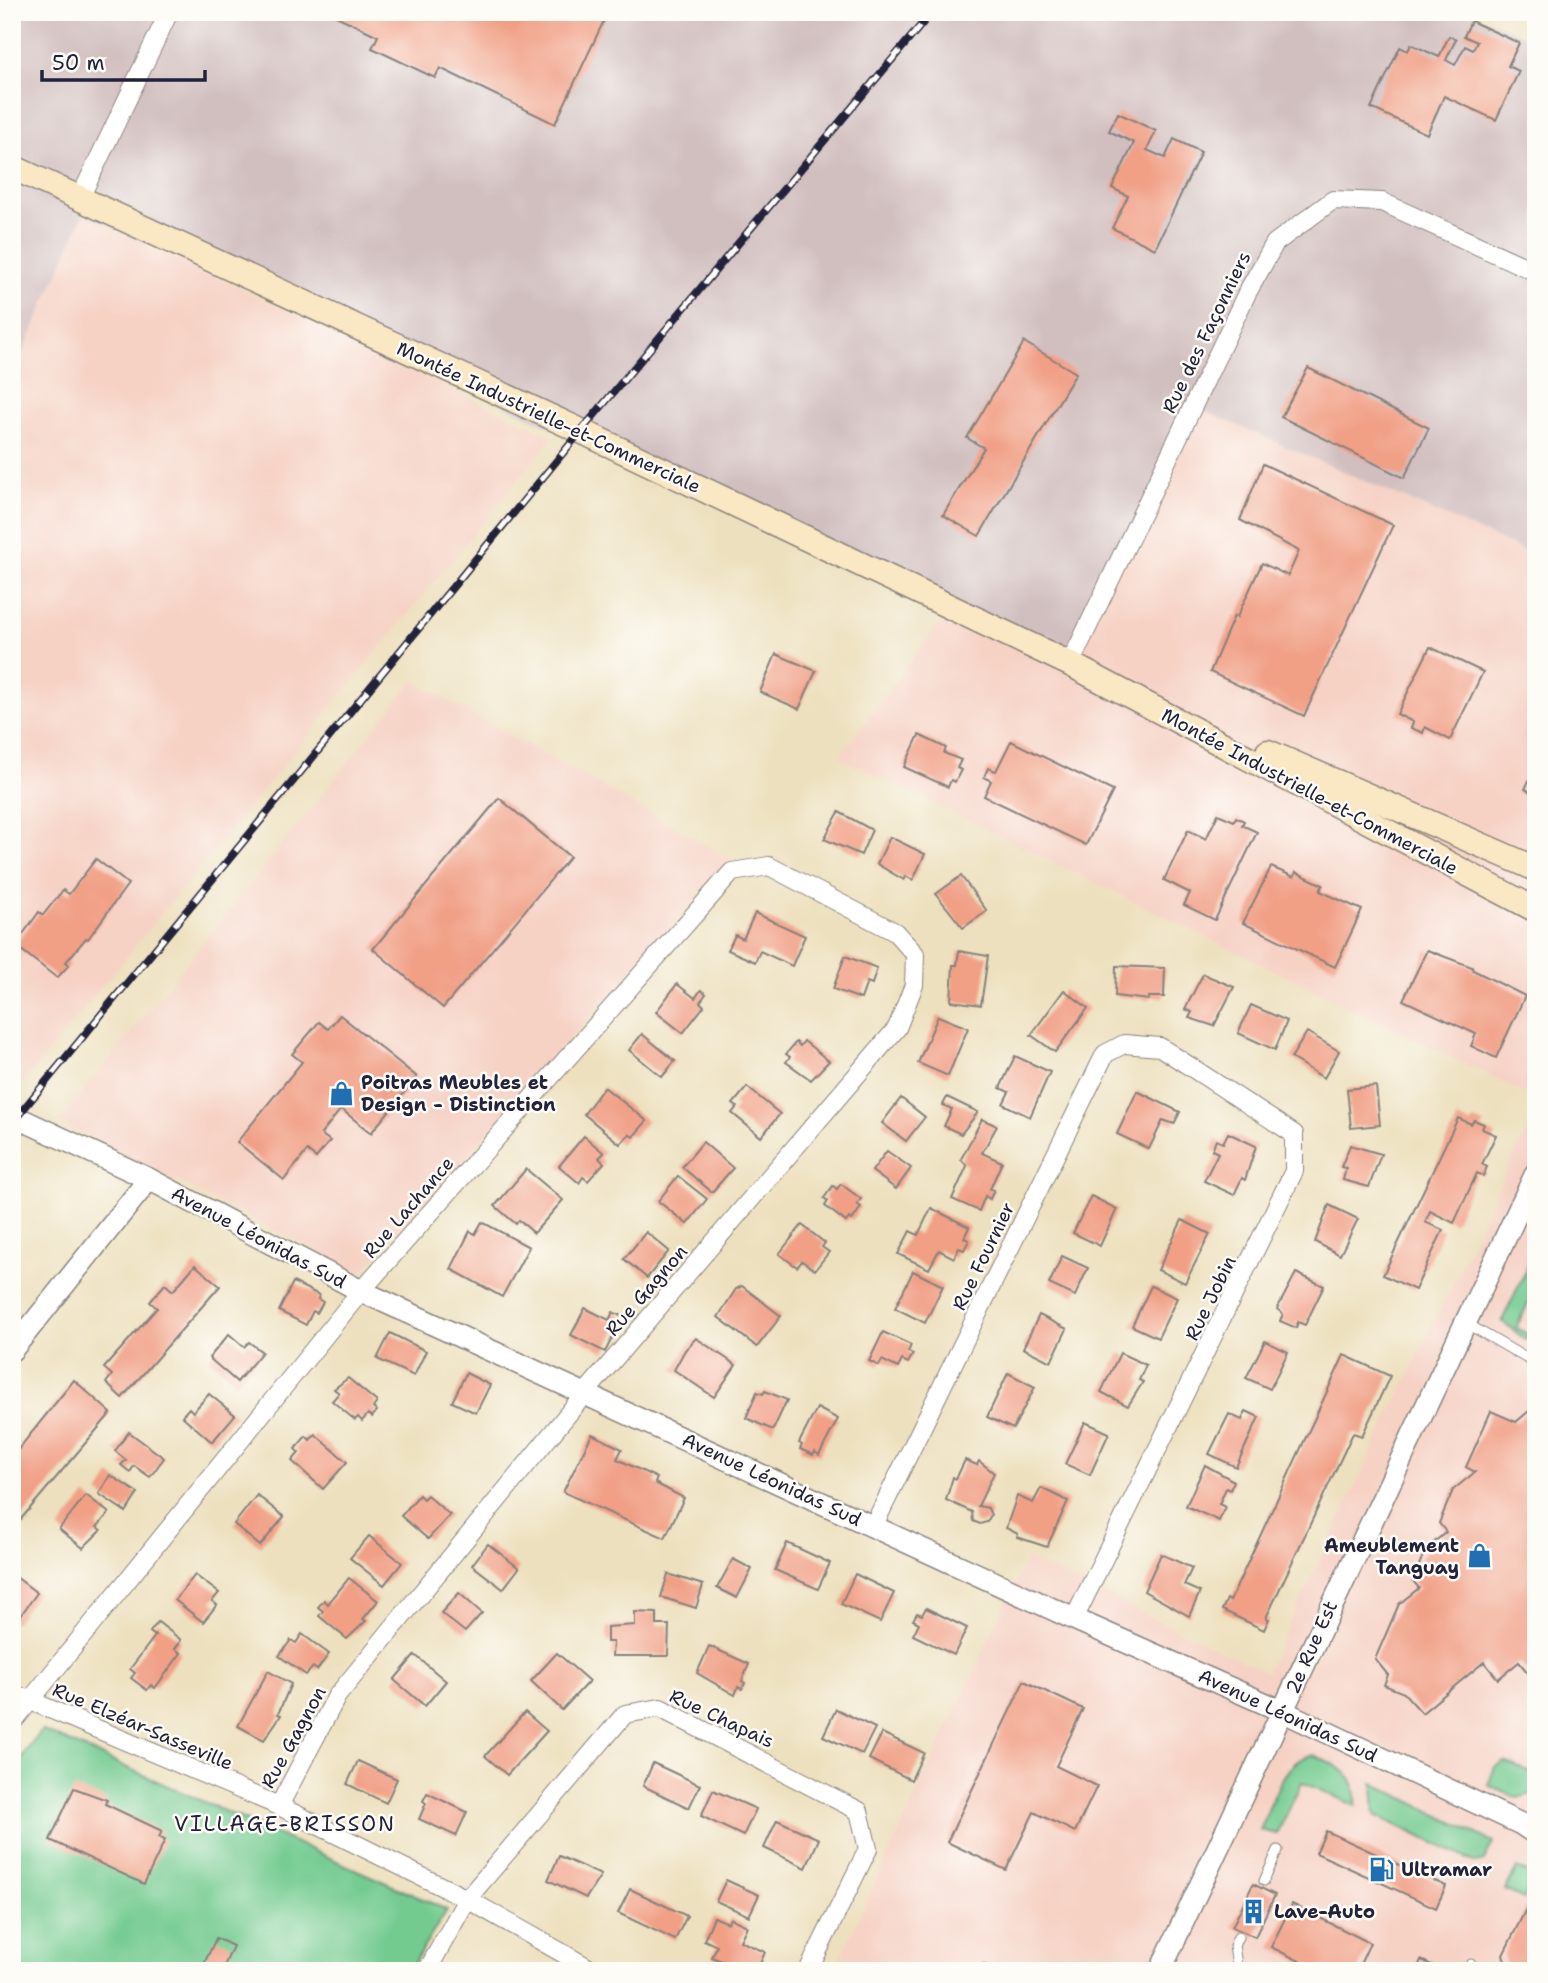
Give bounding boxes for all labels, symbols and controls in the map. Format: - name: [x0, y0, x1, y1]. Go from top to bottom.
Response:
- scale bar: [42, 38, 205, 82]
- text: 50 m: [52, 49, 105, 77]
- street label: Rue des Façonniers: [1156, 247, 1257, 417]
- street label: Montée Industrielle-et-Commerciale: [393, 336, 705, 499]
- street label: Montée Industrielle-et-Commerciale: [1157, 702, 1462, 881]
- place label: Poitras Meubles et Design - Distinction: [361, 1070, 556, 1117]
- shop icon: Poitras Meubles et Design - Distinction: [327, 1079, 355, 1107]
- street label: Rue Lachance: [357, 1151, 459, 1263]
- street label: Avenue Léonidas Sud: [167, 1181, 351, 1294]
- street label: Rue Fournier: [947, 1198, 1020, 1314]
- street label: Rue Gagnon: [600, 1240, 693, 1341]
- street label: Rue Jobin: [1179, 1252, 1242, 1345]
- street label: Avenue Léonidas Sud: [678, 1427, 865, 1532]
- place label: Ameublement Tanguay: [1324, 1533, 1459, 1580]
- shop icon: Ameublement Tanguay: [1465, 1542, 1493, 1570]
- street label: 2e Rue Est: [1280, 1597, 1343, 1698]
- street label: Avenue Léonidas Sud: [1194, 1663, 1381, 1768]
- street label: Rue Elzéar-Sasseville: [49, 1677, 237, 1776]
- street label: Rue Gagnon: [255, 1682, 332, 1793]
- street label: Rue Chapais: [666, 1683, 778, 1754]
- district label: VILLAGE-BRISSON: [174, 1810, 396, 1838]
- fuel station icon: Ultramar: [1367, 1855, 1395, 1883]
- place label: Ultramar: [1401, 1857, 1492, 1882]
- building icon: Lave-Auto: [1240, 1897, 1268, 1925]
- place label: Lave-Auto: [1274, 1899, 1375, 1924]

